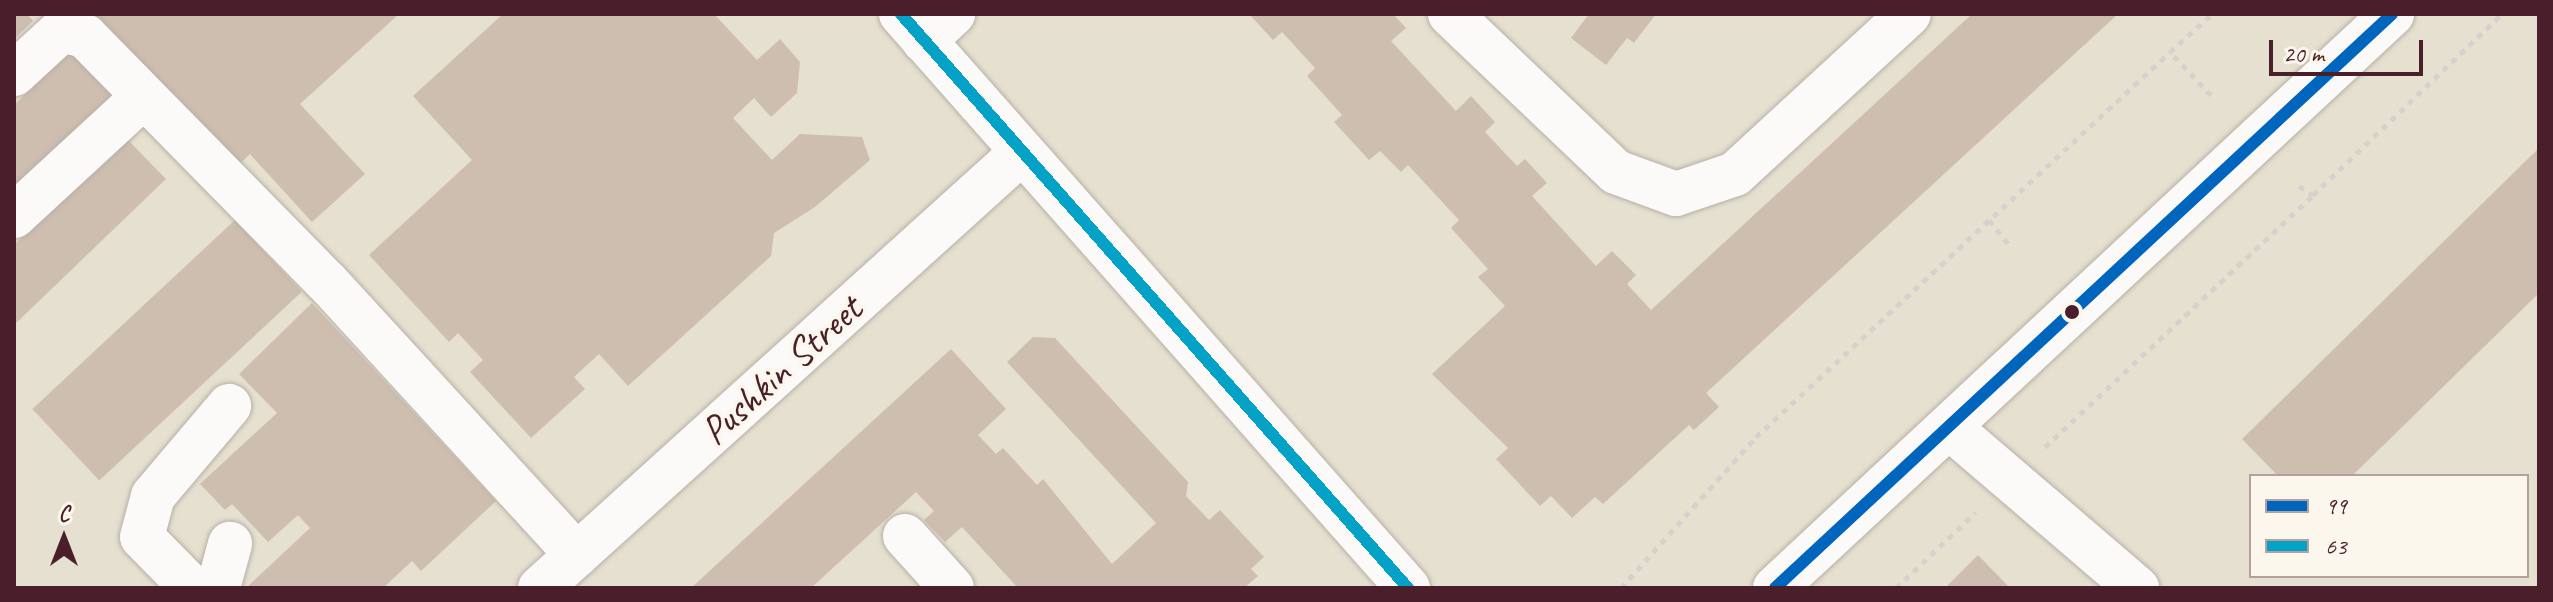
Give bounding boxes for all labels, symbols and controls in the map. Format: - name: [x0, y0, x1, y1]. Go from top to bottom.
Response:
- scale bar: [2273, 24, 2427, 74]
- text: 20 m: [2283, 39, 2324, 69]
- street label: Pushkin Street: [690, 285, 872, 455]
- unlabelled marker: [2064, 304, 2080, 320]
- legend: [2249, 474, 2529, 578]
- text: 99: [2325, 491, 2347, 521]
- north arrow: [24, 498, 104, 578]
- text: С: [59, 500, 69, 528]
- text: 63: [2325, 531, 2347, 561]

